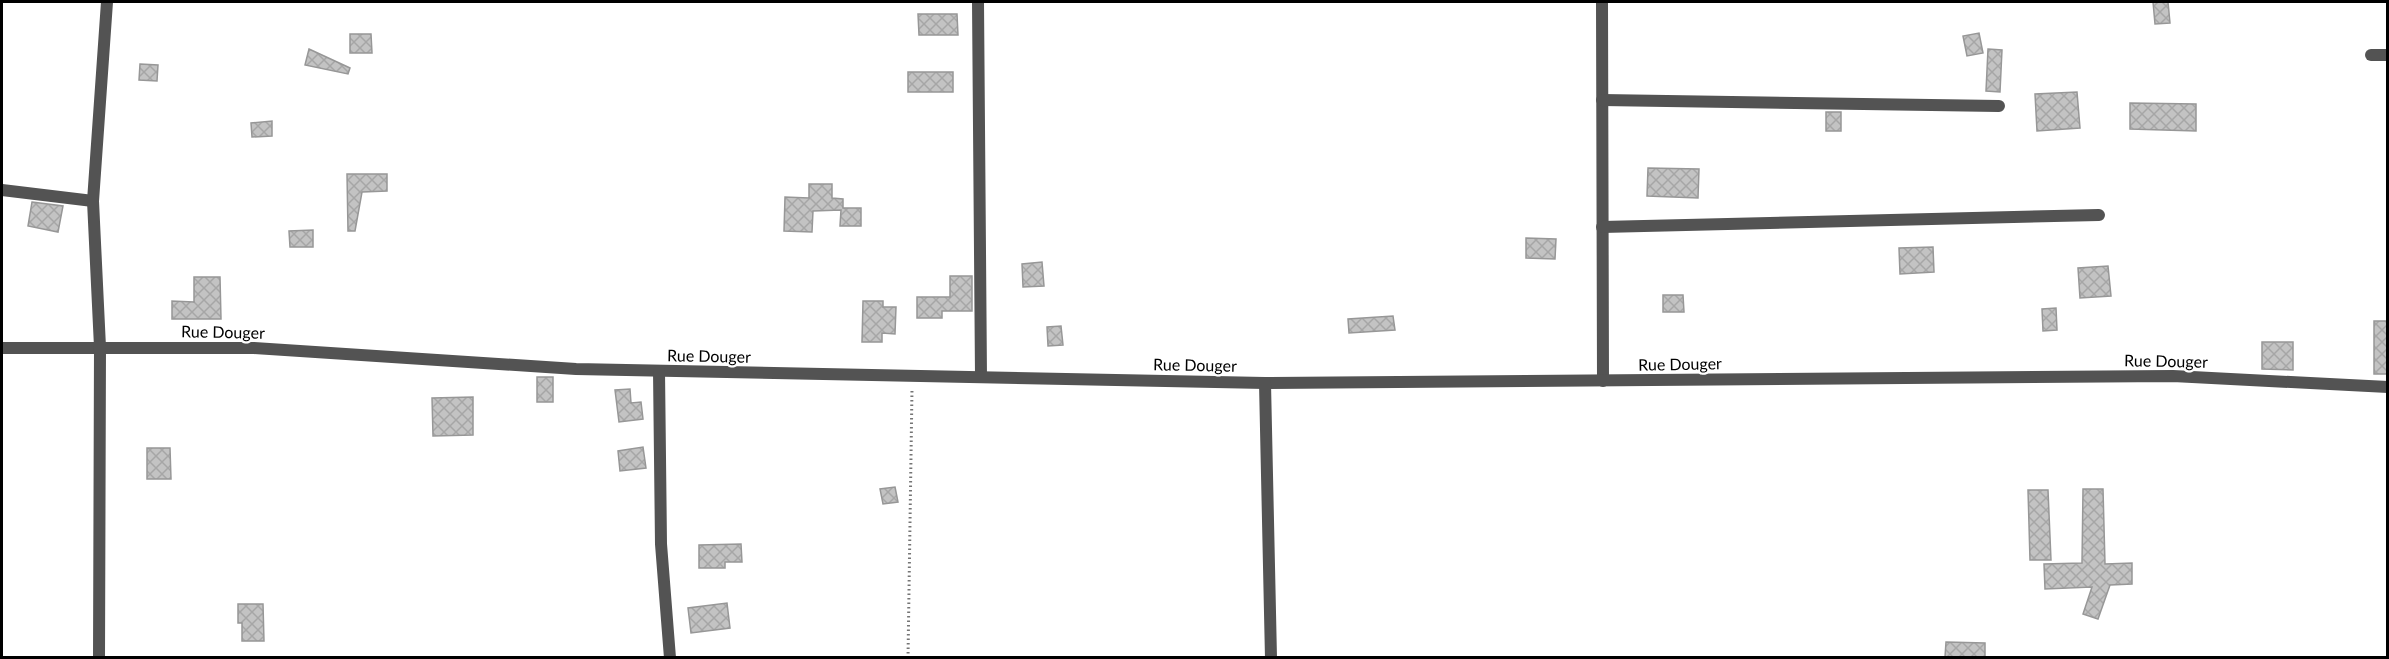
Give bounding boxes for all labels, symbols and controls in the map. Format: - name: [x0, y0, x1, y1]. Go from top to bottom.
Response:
- street label: Rue Douger: [181, 321, 265, 342]
- street label: Rue Douger: [667, 345, 751, 366]
- street label: Rue Douger: [2124, 350, 2208, 371]
- street label: Rue Douger: [1638, 353, 1722, 374]
- street label: Rue Douger: [1153, 354, 1237, 375]

